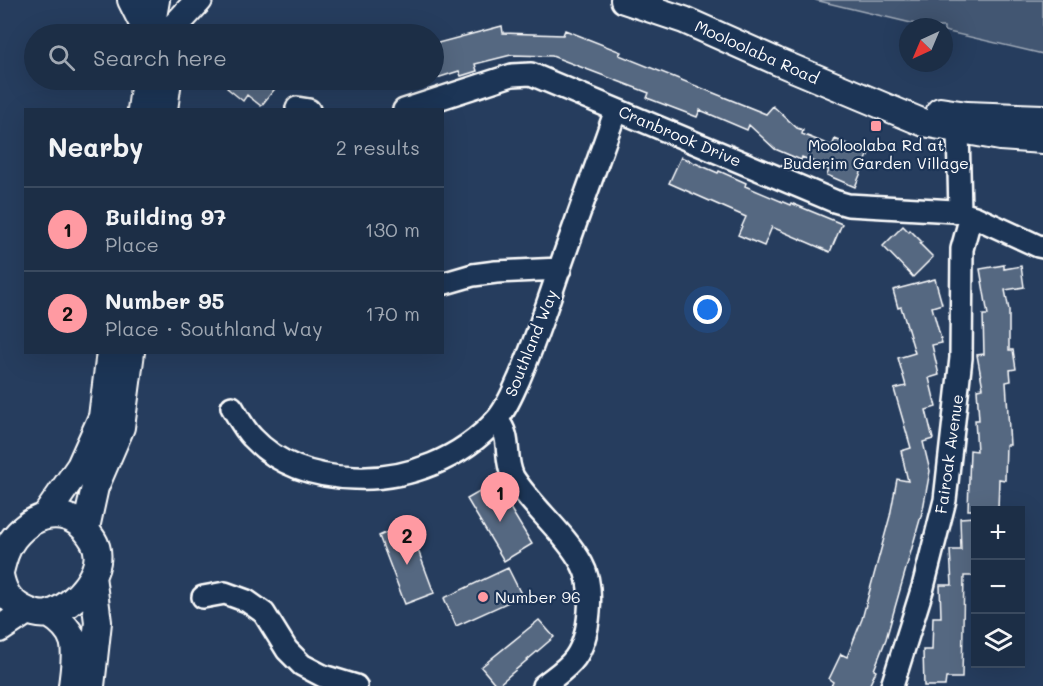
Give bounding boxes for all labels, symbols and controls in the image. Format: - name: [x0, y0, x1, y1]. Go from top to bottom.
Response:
- street label: Mooloolaba Road: [692, 15, 823, 88]
- north arrow: [899, 18, 953, 72]
- search box: [24, 24, 444, 90]
- icon: search: [45, 41, 78, 74]
- text: Search here: [93, 43, 227, 72]
- street label: Cranbrook Drive: [616, 100, 745, 171]
- marker: Mooloolaba Rd at Buderim Garden Village: [869, 119, 883, 133]
- text: Nearby: [48, 130, 143, 164]
- text: 2 results: [336, 134, 420, 160]
- place label: Mooloolaba Rd at Buderim Garden Village: [783, 134, 969, 173]
- text: Building 97: [105, 202, 226, 231]
- text: 1: [63, 216, 72, 242]
- text: 130 m: [365, 216, 420, 242]
- text: Place: [105, 231, 159, 257]
- text: Number 95: [105, 286, 224, 315]
- street label: Southland Way: [499, 286, 562, 400]
- your location: [693, 295, 722, 324]
- text: 2: [62, 300, 73, 326]
- text: 170 m: [365, 300, 420, 326]
- text: Place · Southland Way: [105, 315, 323, 341]
- street label: Fairoak Avenue: [930, 393, 967, 515]
- pin: 1: [480, 472, 520, 522]
- map controls: [971, 506, 1025, 668]
- button: +: [971, 506, 1025, 560]
- pin: 2: [388, 516, 426, 565]
- button: −: [971, 560, 1025, 614]
- place label: Number 96: [495, 586, 581, 607]
- marker: Number 96: [476, 590, 490, 604]
- button: layers: [971, 614, 1025, 668]

